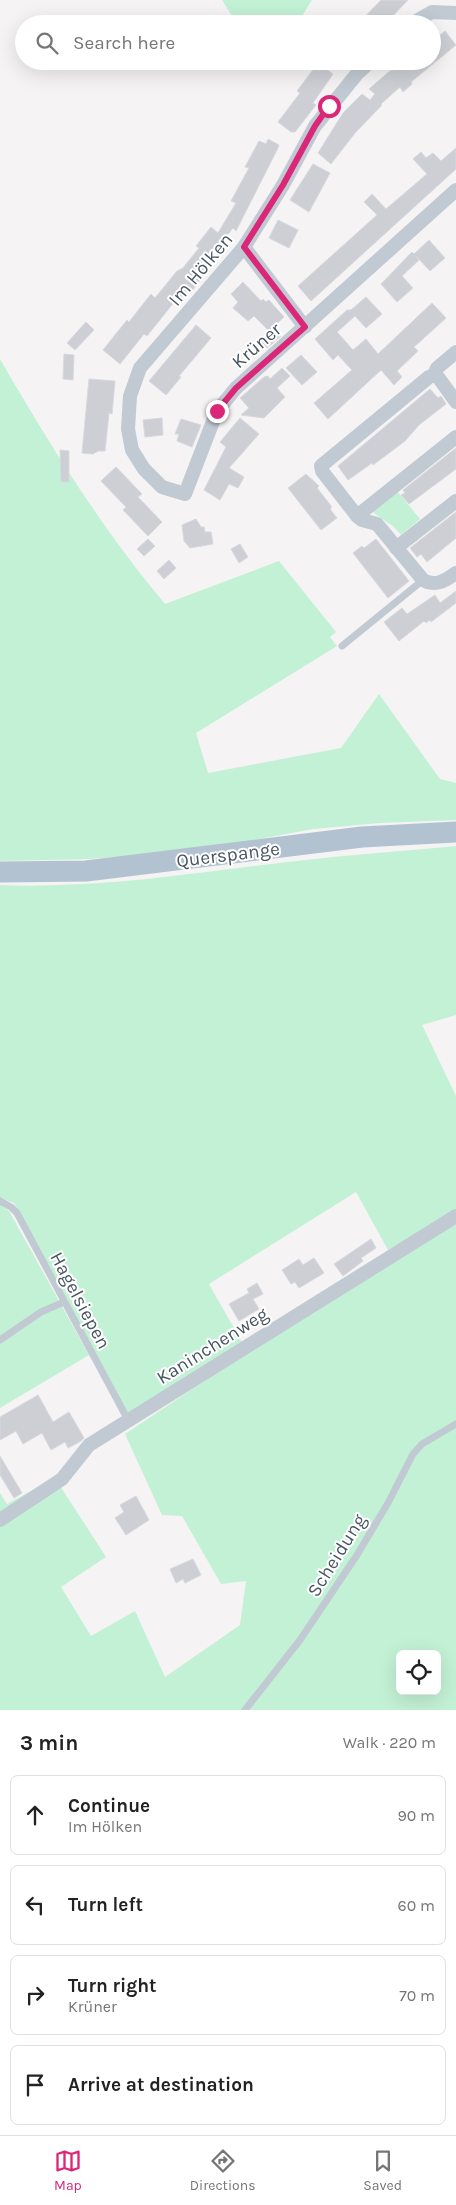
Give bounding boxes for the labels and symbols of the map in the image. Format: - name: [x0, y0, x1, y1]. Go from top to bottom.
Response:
- route start: [318, 95, 341, 118]
- street label: Im Hölken: [164, 229, 237, 310]
- street label: Krüner: [228, 318, 286, 373]
- route end: [206, 400, 229, 423]
- street label: Querspange: [175, 838, 281, 872]
- street label: Hagelsiepen: [45, 1248, 115, 1353]
- street label: Kaninchenweg: [153, 1303, 273, 1389]
- street label: Scheidung: [303, 1510, 371, 1601]

